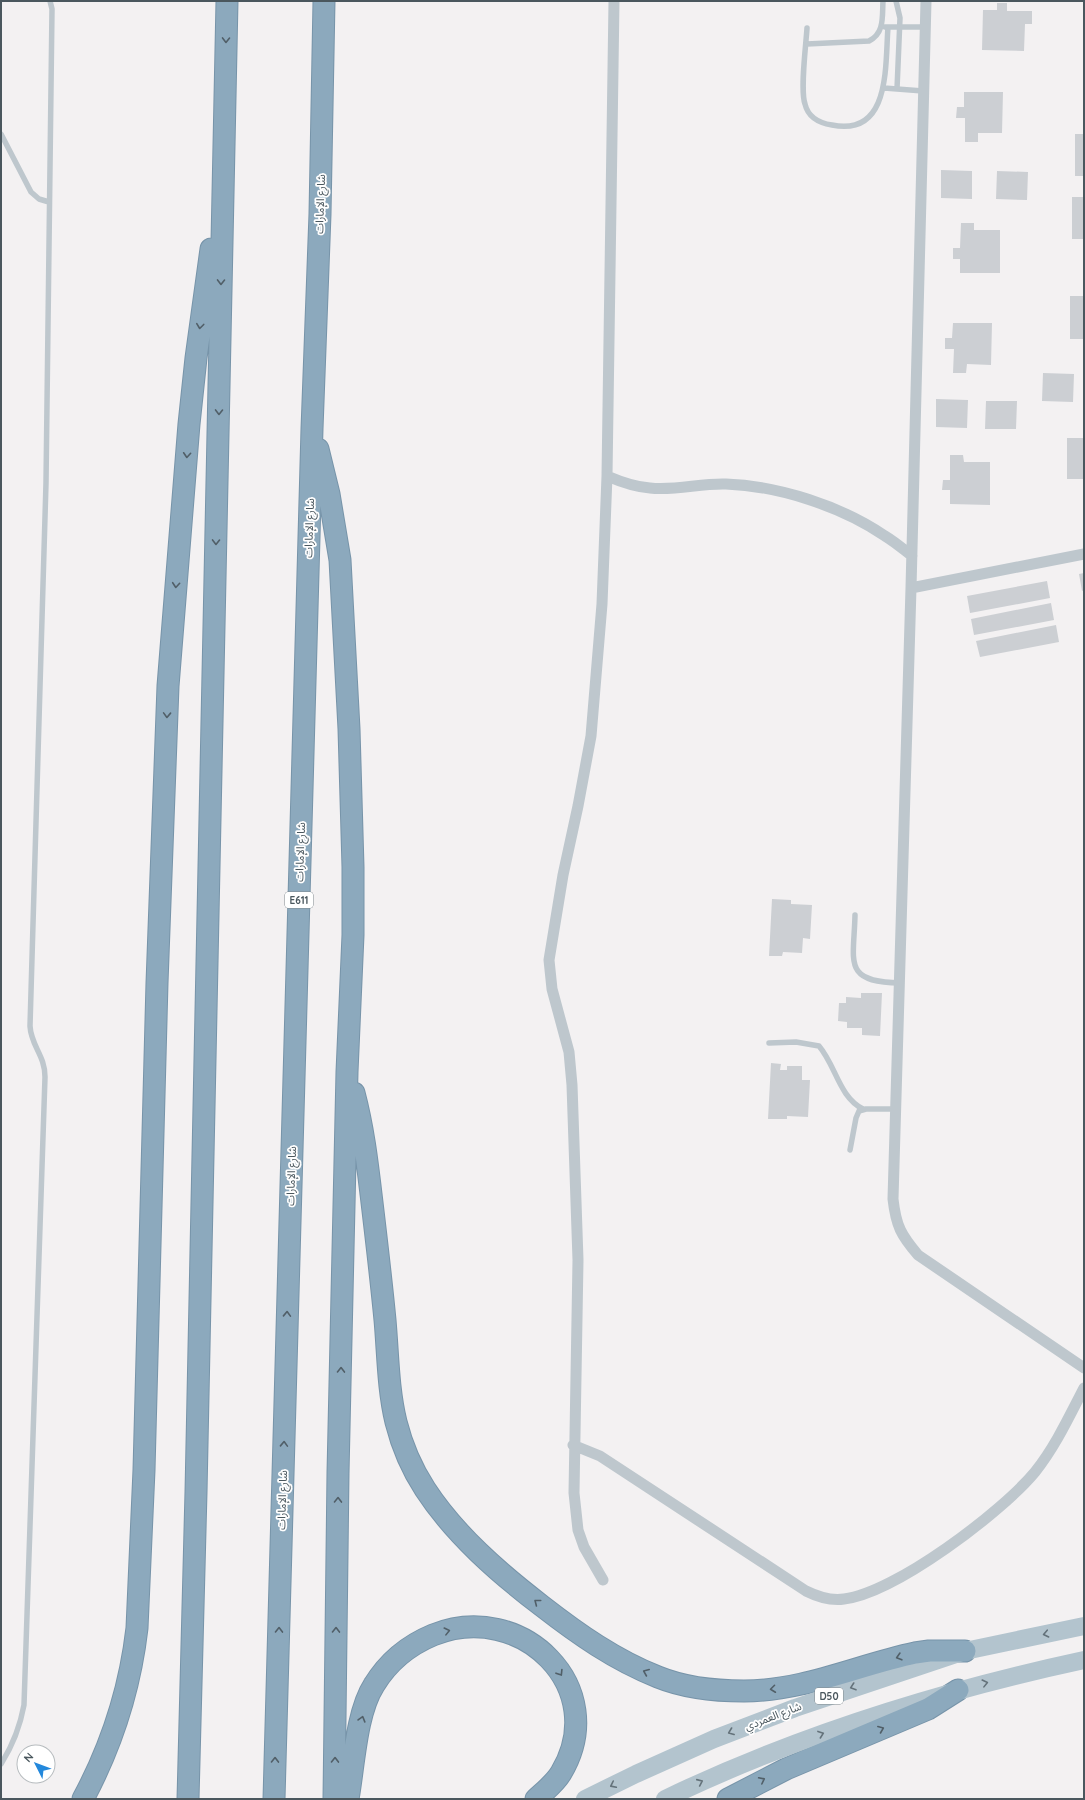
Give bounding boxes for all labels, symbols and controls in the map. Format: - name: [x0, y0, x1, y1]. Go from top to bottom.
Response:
- one-way arrow: [222, 37, 230, 43]
- street label: شارع الإمارات: [312, 174, 329, 234]
- one-way arrow: [217, 279, 226, 285]
- one-way arrow: [196, 323, 205, 329]
- one-way arrow: [215, 409, 223, 415]
- one-way arrow: [182, 452, 191, 458]
- street label: شارع الإمارات: [301, 498, 318, 558]
- one-way arrow: [212, 539, 220, 545]
- one-way arrow: [172, 582, 181, 588]
- one-way arrow: [163, 712, 171, 718]
- street label: شارع الإمارات: [292, 822, 309, 882]
- road number: E611: [285, 892, 313, 908]
- street label: شارع الإمارات: [283, 1146, 300, 1206]
- one-way arrow: [283, 1311, 291, 1317]
- one-way arrow: [336, 1367, 345, 1373]
- one-way arrow: [280, 1441, 288, 1447]
- street label: شارع الإمارات: [274, 1470, 291, 1530]
- one-way arrow: [334, 1497, 342, 1503]
- one-way arrow: [534, 1600, 541, 1607]
- one-way arrow: [275, 1627, 283, 1633]
- one-way arrow: [332, 1627, 340, 1633]
- one-way arrow: [444, 1627, 450, 1635]
- one-way arrow: [1043, 1630, 1049, 1638]
- one-way arrow: [895, 1652, 902, 1660]
- one-way arrow: [555, 1669, 563, 1676]
- one-way arrow: [642, 1669, 650, 1677]
- one-way arrow: [982, 1680, 989, 1688]
- one-way arrow: [850, 1683, 857, 1691]
- one-way arrow: [770, 1684, 776, 1693]
- road number: D50: [815, 1688, 843, 1704]
- street label: شارع العمردي: [743, 1699, 805, 1736]
- one-way arrow: [357, 1716, 365, 1722]
- one-way arrow: [878, 1725, 885, 1733]
- one-way arrow: [728, 1728, 735, 1736]
- one-way arrow: [818, 1731, 825, 1739]
- north arrow: [16, 1744, 56, 1784]
- text: N: [21, 1750, 36, 1765]
- one-way arrow: [271, 1757, 280, 1763]
- one-way arrow: [331, 1757, 339, 1763]
- one-way arrow: [758, 1777, 765, 1785]
- one-way arrow: [696, 1779, 704, 1787]
- one-way arrow: [609, 1780, 617, 1788]

